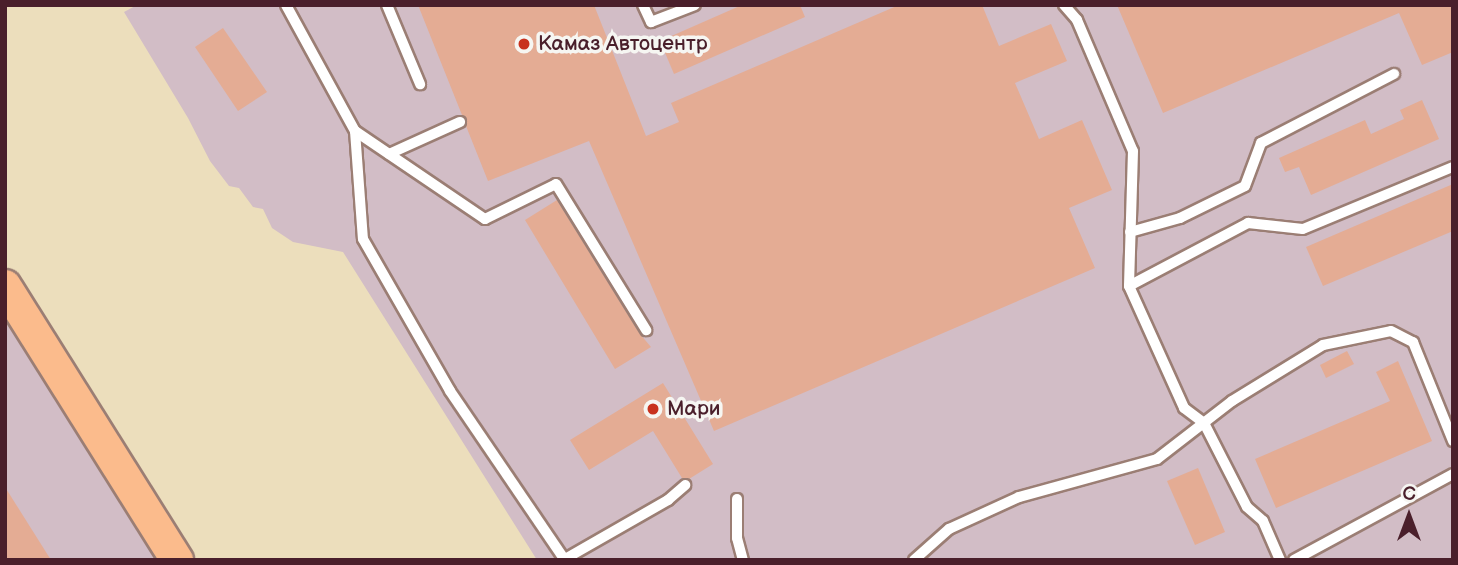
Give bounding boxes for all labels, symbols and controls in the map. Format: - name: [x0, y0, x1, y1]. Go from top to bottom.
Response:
- place label: Камаз Автоцентр: [538, 31, 708, 57]
- marker: Камаз Автоцентр: [516, 36, 532, 52]
- place label: Мари: [667, 396, 721, 422]
- marker: Мари: [645, 401, 661, 417]
- north arrow: [1374, 481, 1444, 551]
- text: С: [1402, 483, 1416, 506]

